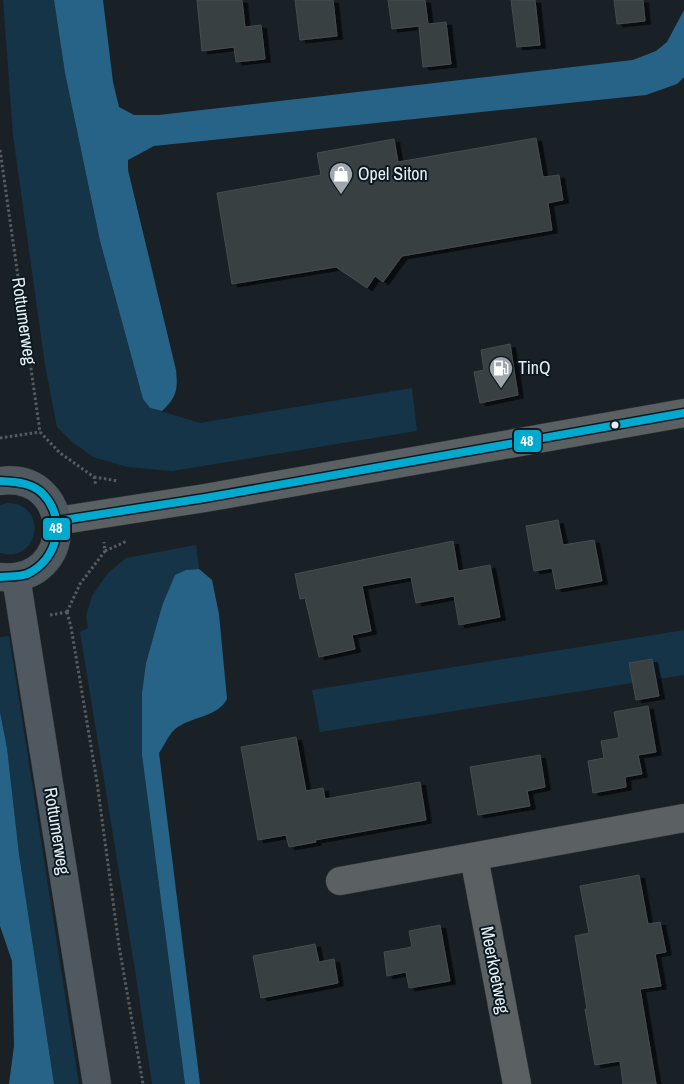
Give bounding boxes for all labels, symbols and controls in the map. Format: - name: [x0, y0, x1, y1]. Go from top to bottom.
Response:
- shop icon: Opel Siton: [328, 161, 354, 195]
- place label: Opel Siton: [358, 161, 428, 186]
- street label: Rottumerweg: [6, 276, 43, 367]
- fuel station icon: TinQ: [488, 355, 514, 389]
- place label: TinQ: [518, 355, 551, 380]
- unlabelled marker: [610, 420, 620, 430]
- line badge: 48: [513, 429, 542, 453]
- text: 48: [521, 432, 533, 450]
- line badge: 48: [42, 517, 71, 541]
- text: 48: [50, 519, 62, 537]
- street label: Rottumerweg: [38, 786, 77, 877]
- street label: Meerkoetweg: [475, 924, 516, 1017]

